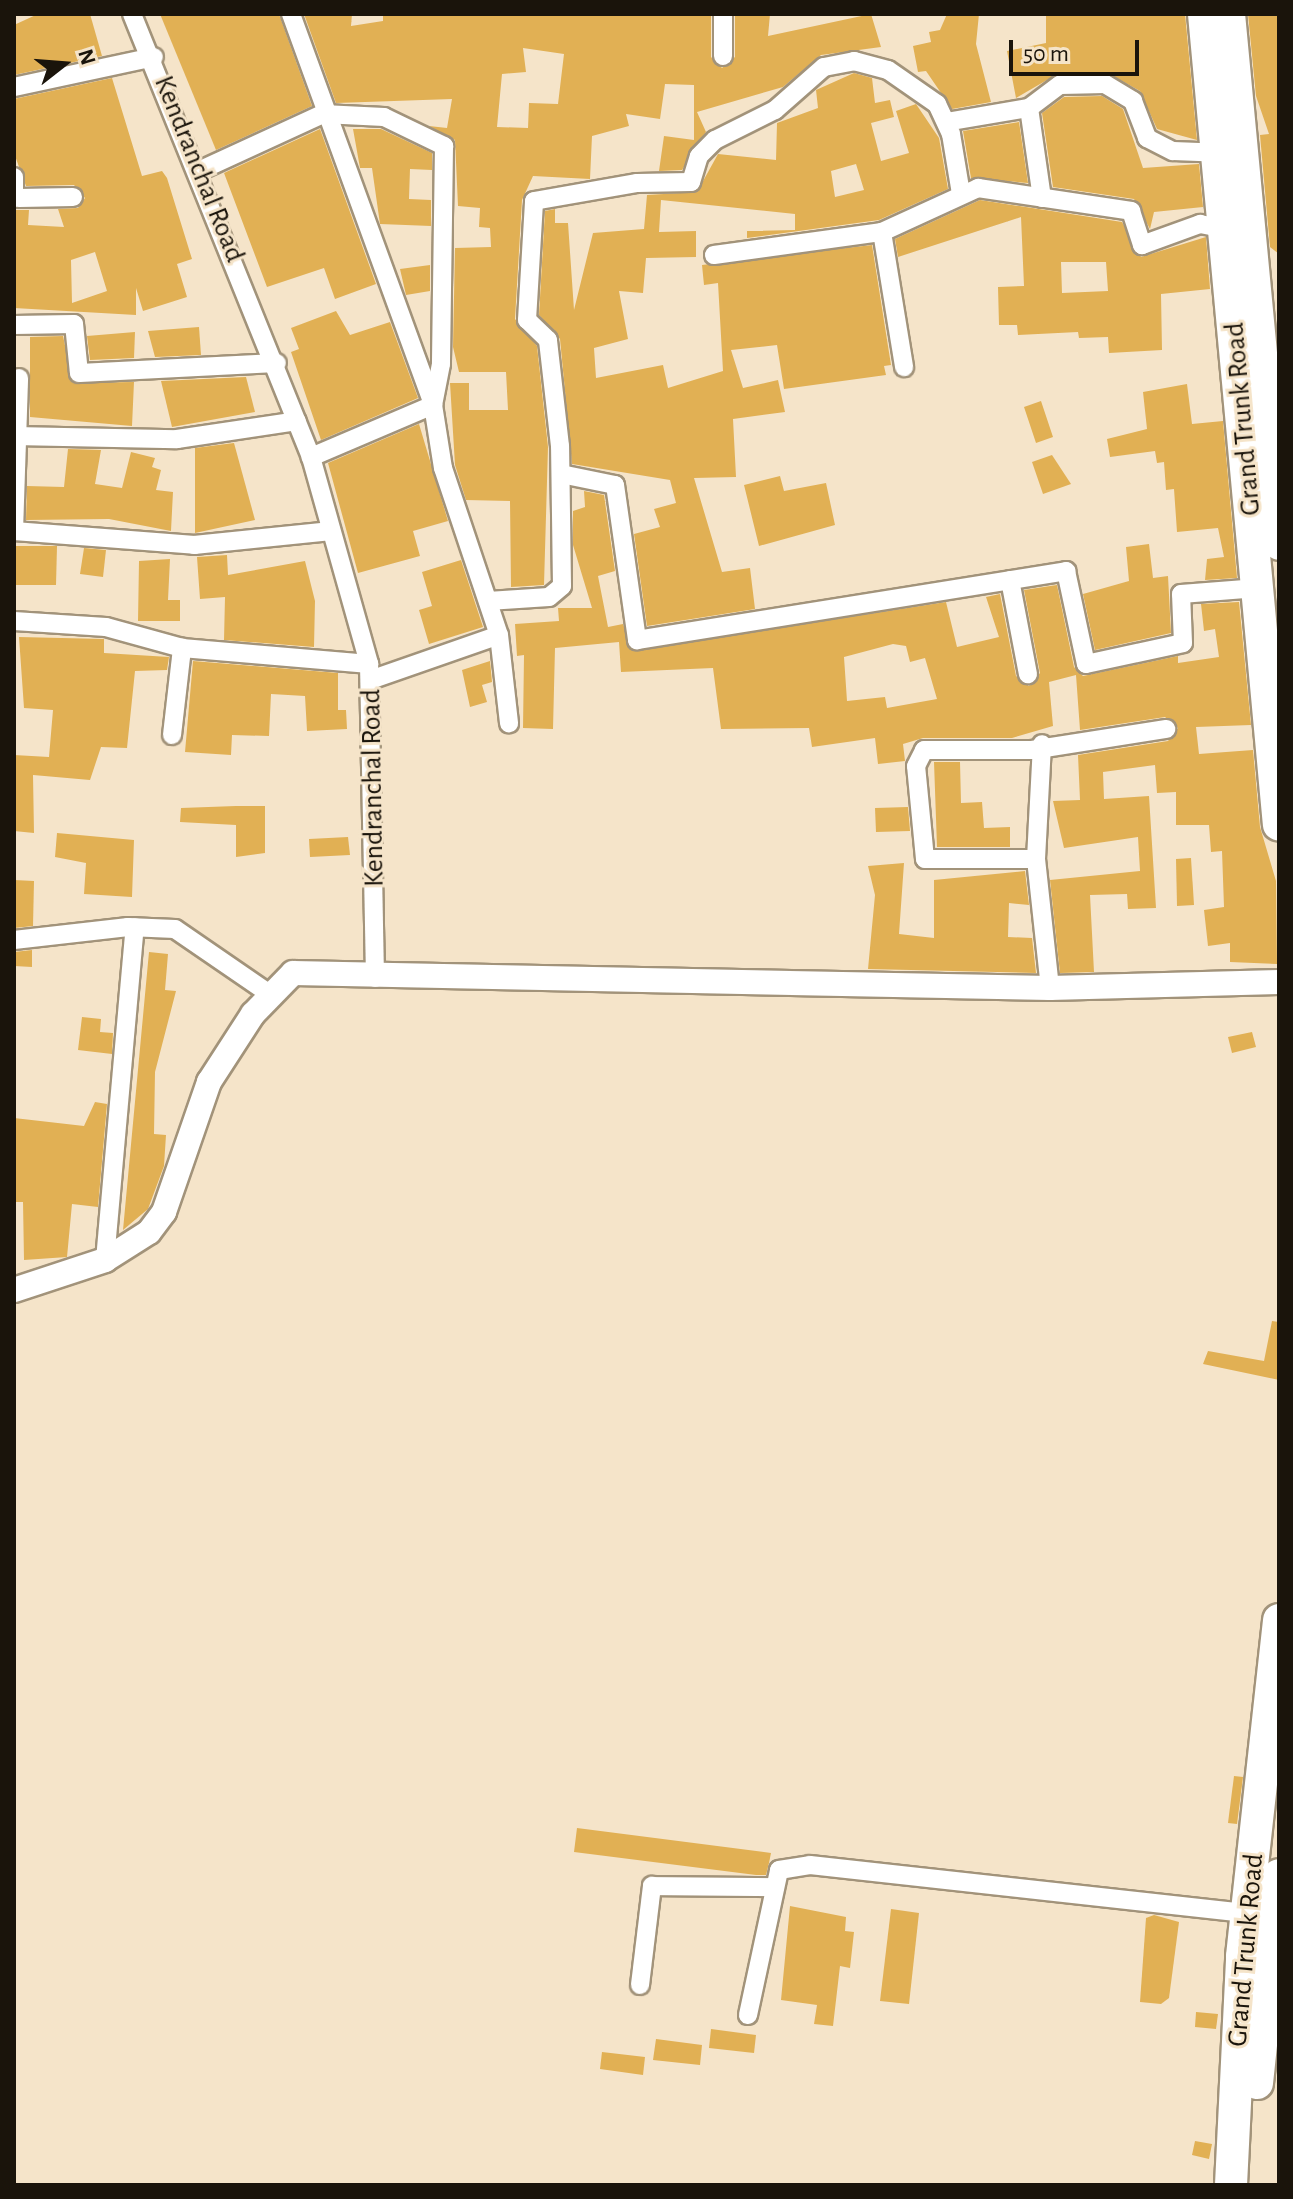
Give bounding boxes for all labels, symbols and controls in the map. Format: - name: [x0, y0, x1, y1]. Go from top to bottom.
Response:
- north arrow: [24, 24, 104, 104]
- scale bar: [1013, 24, 1143, 74]
- text: 50 m: [1023, 42, 1069, 66]
- text: N: [74, 46, 100, 68]
- street label: Kendranchal Road: [146, 71, 252, 267]
- street label: Grand Trunk Road: [1218, 321, 1268, 517]
- street label: Kendranchal Road: [354, 689, 392, 887]
- street label: Grand Trunk Road: [1221, 1852, 1271, 2048]

